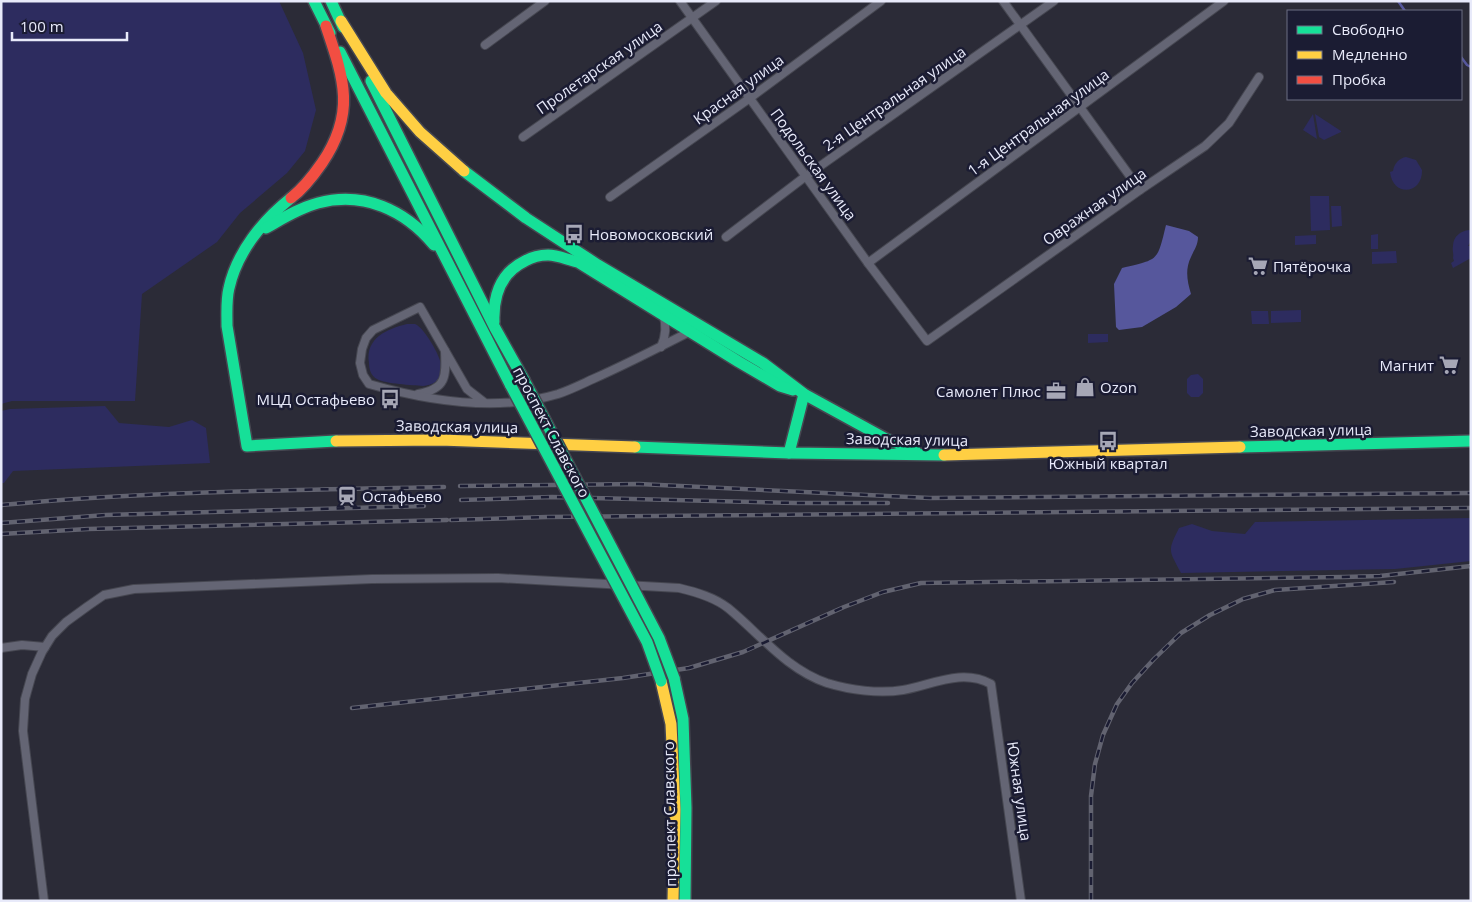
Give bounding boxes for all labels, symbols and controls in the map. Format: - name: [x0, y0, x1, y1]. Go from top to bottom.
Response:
- scale bar: [12, 10, 128, 42]
- legend: [1287, 10, 1462, 100]
- text: 100 m: [20, 16, 64, 36]
- street label: Пролетарская улица: [532, 16, 666, 118]
- text: Свободно: [1332, 19, 1404, 39]
- street label: 2-я Центральная улица: [819, 41, 969, 155]
- text: Медленно: [1332, 44, 1408, 64]
- street label: Красная улица: [689, 49, 787, 129]
- street label: 1-я Центральная улица: [963, 64, 1113, 180]
- text: Пробка: [1332, 69, 1386, 89]
- street label: Подольская улица: [767, 104, 861, 224]
- street label: Овражная улица: [1038, 163, 1150, 249]
- bus stop icon: Новомосковский: [563, 223, 585, 245]
- place label: Новомосковский: [589, 224, 713, 244]
- supermarket icon: Пятёрочка: [1247, 255, 1269, 277]
- place label: Пятёрочка: [1273, 256, 1351, 276]
- supermarket icon: Магнит: [1438, 354, 1460, 376]
- place label: Магнит: [1380, 355, 1434, 375]
- street label: проспект Славского: [509, 363, 595, 501]
- shop icon: Ozon: [1074, 376, 1096, 398]
- place label: Ozon: [1100, 377, 1137, 397]
- office icon: Самолет Плюс: [1045, 380, 1067, 402]
- place label: Самолет Плюс: [936, 381, 1041, 401]
- bus stop icon: МЦД Остафьево: [379, 388, 401, 410]
- place label: МЦД Остафьево: [256, 389, 375, 409]
- street label: Заводская улица: [396, 415, 518, 437]
- street label: Заводская улица: [1250, 419, 1372, 441]
- street label: Заводская улица: [846, 428, 968, 450]
- bus stop icon: Южный квартал: [1097, 430, 1119, 452]
- place label: Южный квартал: [1048, 453, 1168, 473]
- station icon: Остафьево: [336, 485, 358, 507]
- place label: Остафьево: [362, 486, 442, 506]
- street label: Южная улица: [1003, 740, 1037, 842]
- street label: проспект Славского: [658, 741, 680, 887]

